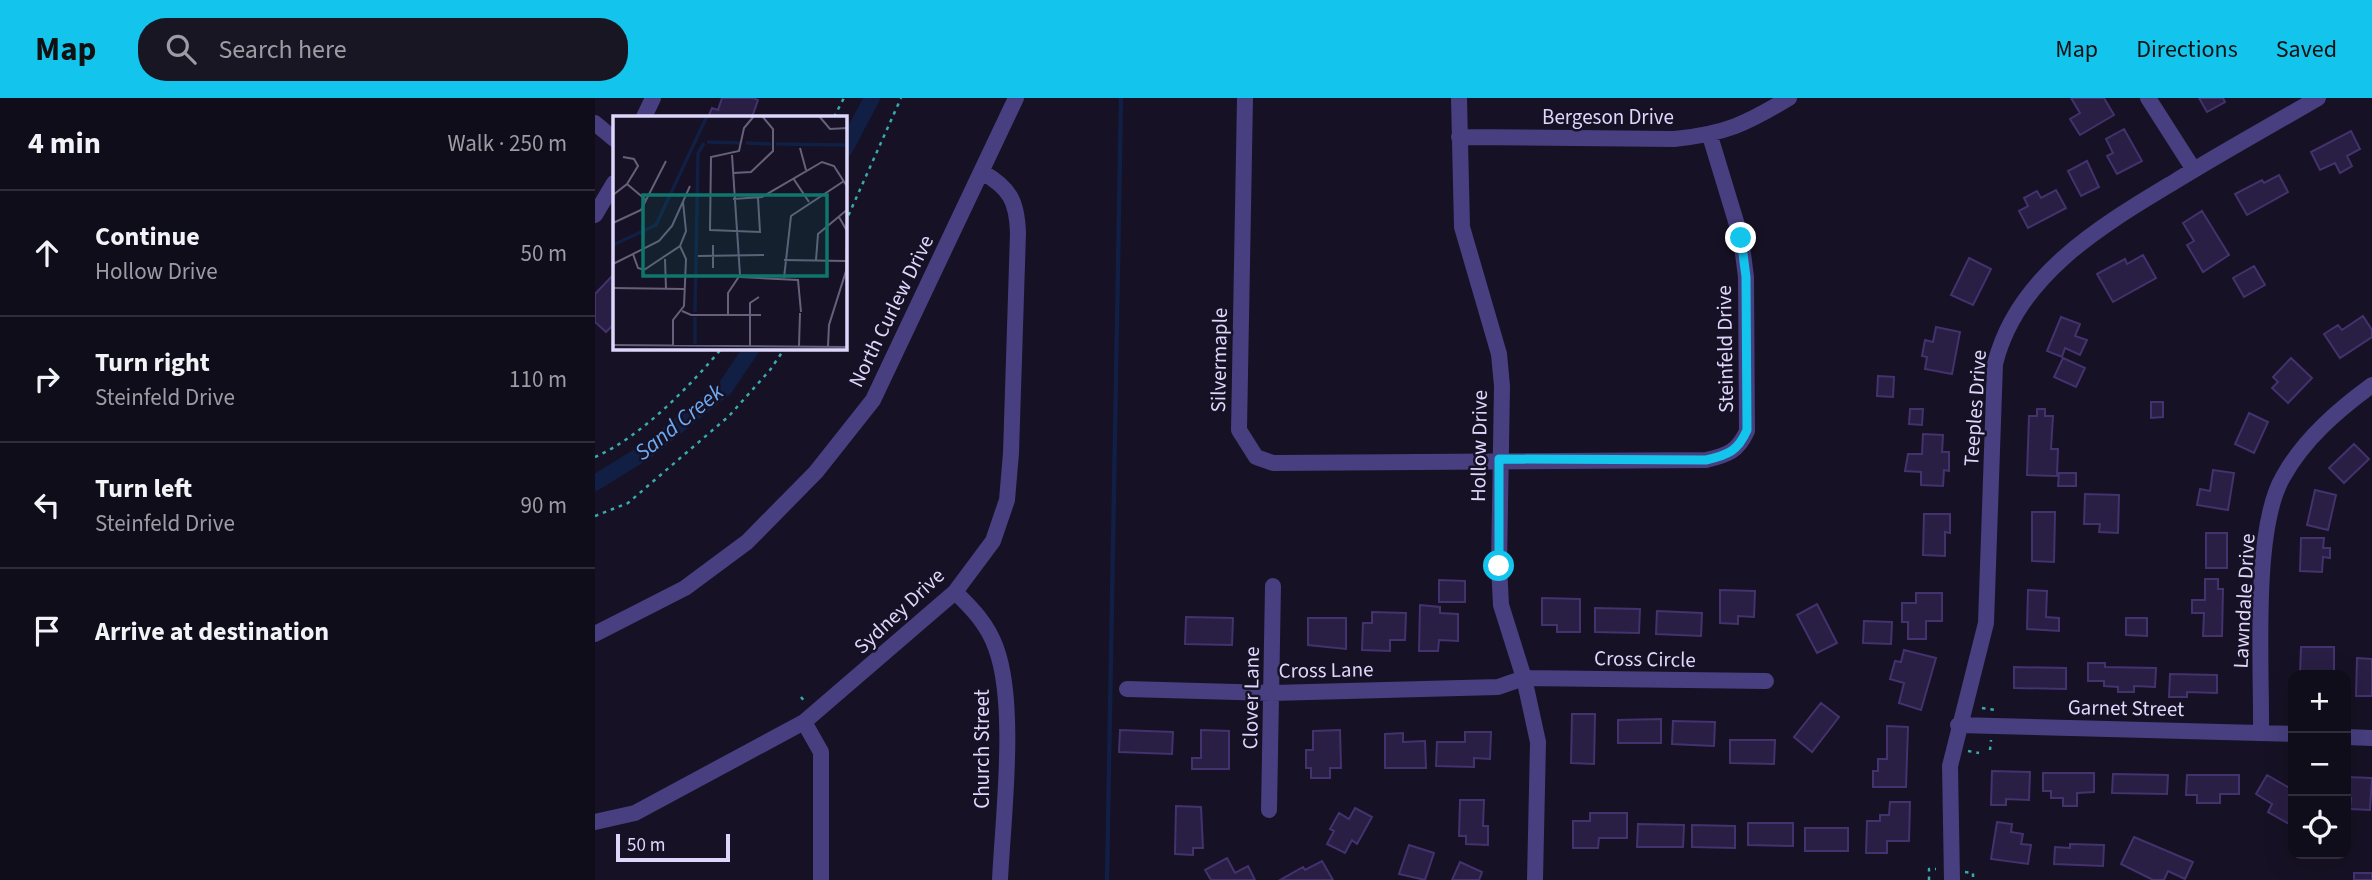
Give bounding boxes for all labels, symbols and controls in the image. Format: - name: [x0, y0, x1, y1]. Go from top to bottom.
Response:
- search box: [138, 18, 628, 81]
- text: Map: [35, 26, 96, 73]
- icon: search: [162, 30, 200, 68]
- text: Search here: [218, 31, 347, 68]
- text: Map: [2055, 32, 2098, 67]
- text: Directions: [2136, 32, 2238, 67]
- text: Saved: [2276, 32, 2337, 67]
- street label: Bergeson Drive: [1542, 102, 1674, 132]
- inset map: [613, 116, 847, 350]
- text: 4 min: [28, 122, 101, 165]
- text: Walk · 250 m: [448, 127, 567, 160]
- text: Continue: [95, 218, 200, 255]
- route end: [1725, 222, 1756, 253]
- street label: North Curlew Drive: [841, 230, 941, 392]
- icon: ahead: [28, 234, 66, 272]
- text: 50 m: [520, 237, 567, 270]
- text: Hollow Drive: [95, 255, 218, 288]
- street label: Steinfeld Drive: [1709, 285, 1741, 413]
- street label: Silvermaple: [1203, 307, 1235, 413]
- text: Turn right: [95, 344, 210, 381]
- street label: Teeples Drive: [1956, 349, 1994, 467]
- icon: right: [28, 360, 66, 398]
- text: 110 m: [509, 363, 567, 396]
- water label: Sand Creek: [627, 375, 731, 468]
- text: Steinfeld Drive: [95, 381, 235, 414]
- street label: Hollow Drive: [1463, 390, 1495, 502]
- text: Turn left: [95, 470, 192, 507]
- icon: left: [28, 486, 66, 524]
- text: 90 m: [520, 489, 567, 522]
- text: Steinfeld Drive: [95, 507, 235, 540]
- street label: Lawndale Drive: [2225, 533, 2263, 669]
- route start: [1483, 550, 1514, 581]
- street label: Sydney Drive: [847, 561, 951, 661]
- icon: arrive: [28, 612, 66, 650]
- text: Arrive at destination: [95, 613, 329, 650]
- street label: Cross Circle: [1594, 643, 1696, 675]
- street label: Clover Lane: [1235, 646, 1267, 750]
- street label: Cross Lane: [1278, 654, 1374, 686]
- map controls: [2288, 670, 2351, 859]
- button: +: [2288, 670, 2351, 733]
- street label: Church Street: [967, 689, 997, 809]
- street label: Garnet Street: [2068, 692, 2184, 724]
- button: −: [2288, 733, 2351, 796]
- button: locate: [2288, 796, 2351, 859]
- scale bar: [616, 831, 730, 863]
- text: 50 m: [627, 832, 665, 859]

